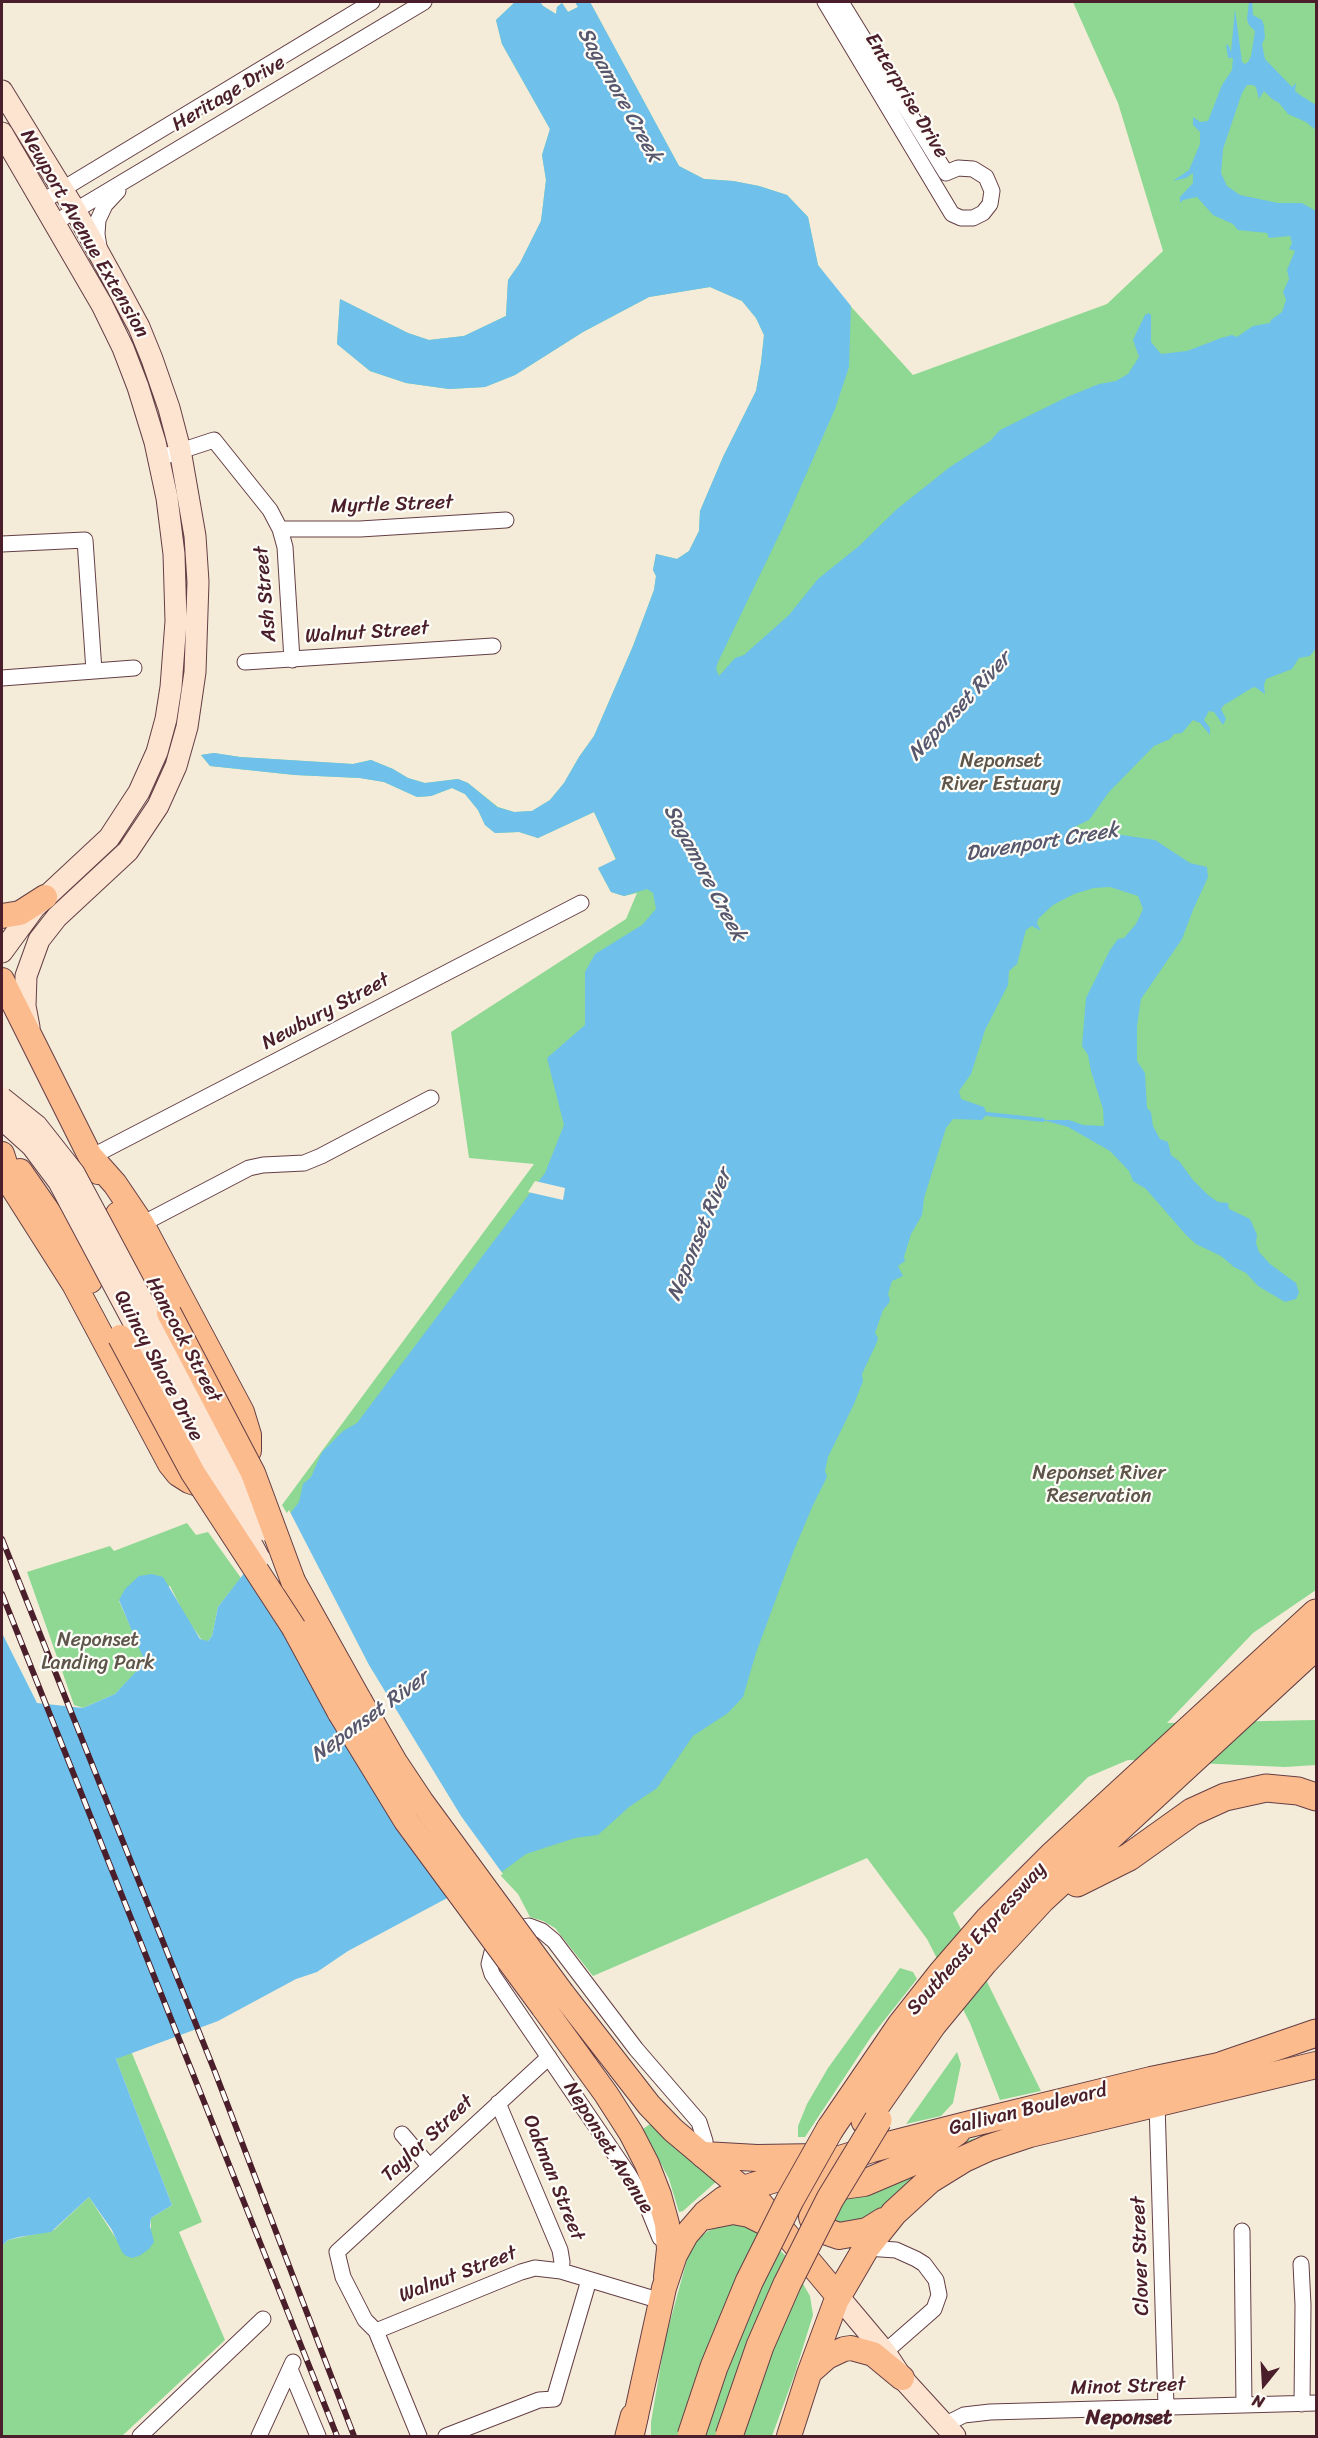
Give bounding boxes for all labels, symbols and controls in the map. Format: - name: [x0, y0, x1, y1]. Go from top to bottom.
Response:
- water label: Sagamore Creek: [571, 23, 667, 167]
- street label: Enterprise Drive: [859, 29, 953, 163]
- street label: Heritage Drive: [168, 51, 290, 137]
- street label: Newport Avenue Extension: [14, 126, 154, 342]
- street label: Myrtle Street: [330, 491, 454, 519]
- street label: Ash Street: [250, 545, 282, 643]
- street label: Walnut Street: [304, 617, 430, 649]
- water label: Neponset River: [903, 647, 1017, 767]
- park label: Neponset River Estuary: [941, 750, 1061, 797]
- water label: Sagamore Creek: [657, 801, 751, 945]
- water label: Davenport Creek: [964, 818, 1120, 868]
- street label: Newbury Street: [258, 968, 394, 1056]
- water label: Neponset River: [662, 1166, 738, 1304]
- street label: Hancock Street: [140, 1273, 226, 1407]
- street label: Quincy Shore Drive: [108, 1286, 208, 1446]
- park label: Neponset River Reservation: [1033, 1462, 1165, 1509]
- park label: Neponset Landing Park: [41, 1629, 155, 1676]
- water label: Neponset River: [306, 1666, 434, 1768]
- street label: Southeast Expressway: [902, 1858, 1052, 2020]
- street label: Neponset Avenue: [558, 2078, 658, 2218]
- street label: Gallivan Boulevard: [947, 2079, 1109, 2141]
- street label: Taylor Street: [377, 2090, 479, 2188]
- street label: Oakman Street: [517, 2112, 589, 2244]
- street label: Clover Street: [1127, 2196, 1155, 2316]
- street label: Walnut Street: [396, 2242, 520, 2308]
- north arrow: [1234, 2354, 1294, 2414]
- street label: Minot Street: [1070, 2373, 1186, 2401]
- text: N: [1249, 2386, 1268, 2417]
- district label: Neponset: [1086, 2406, 1172, 2432]

